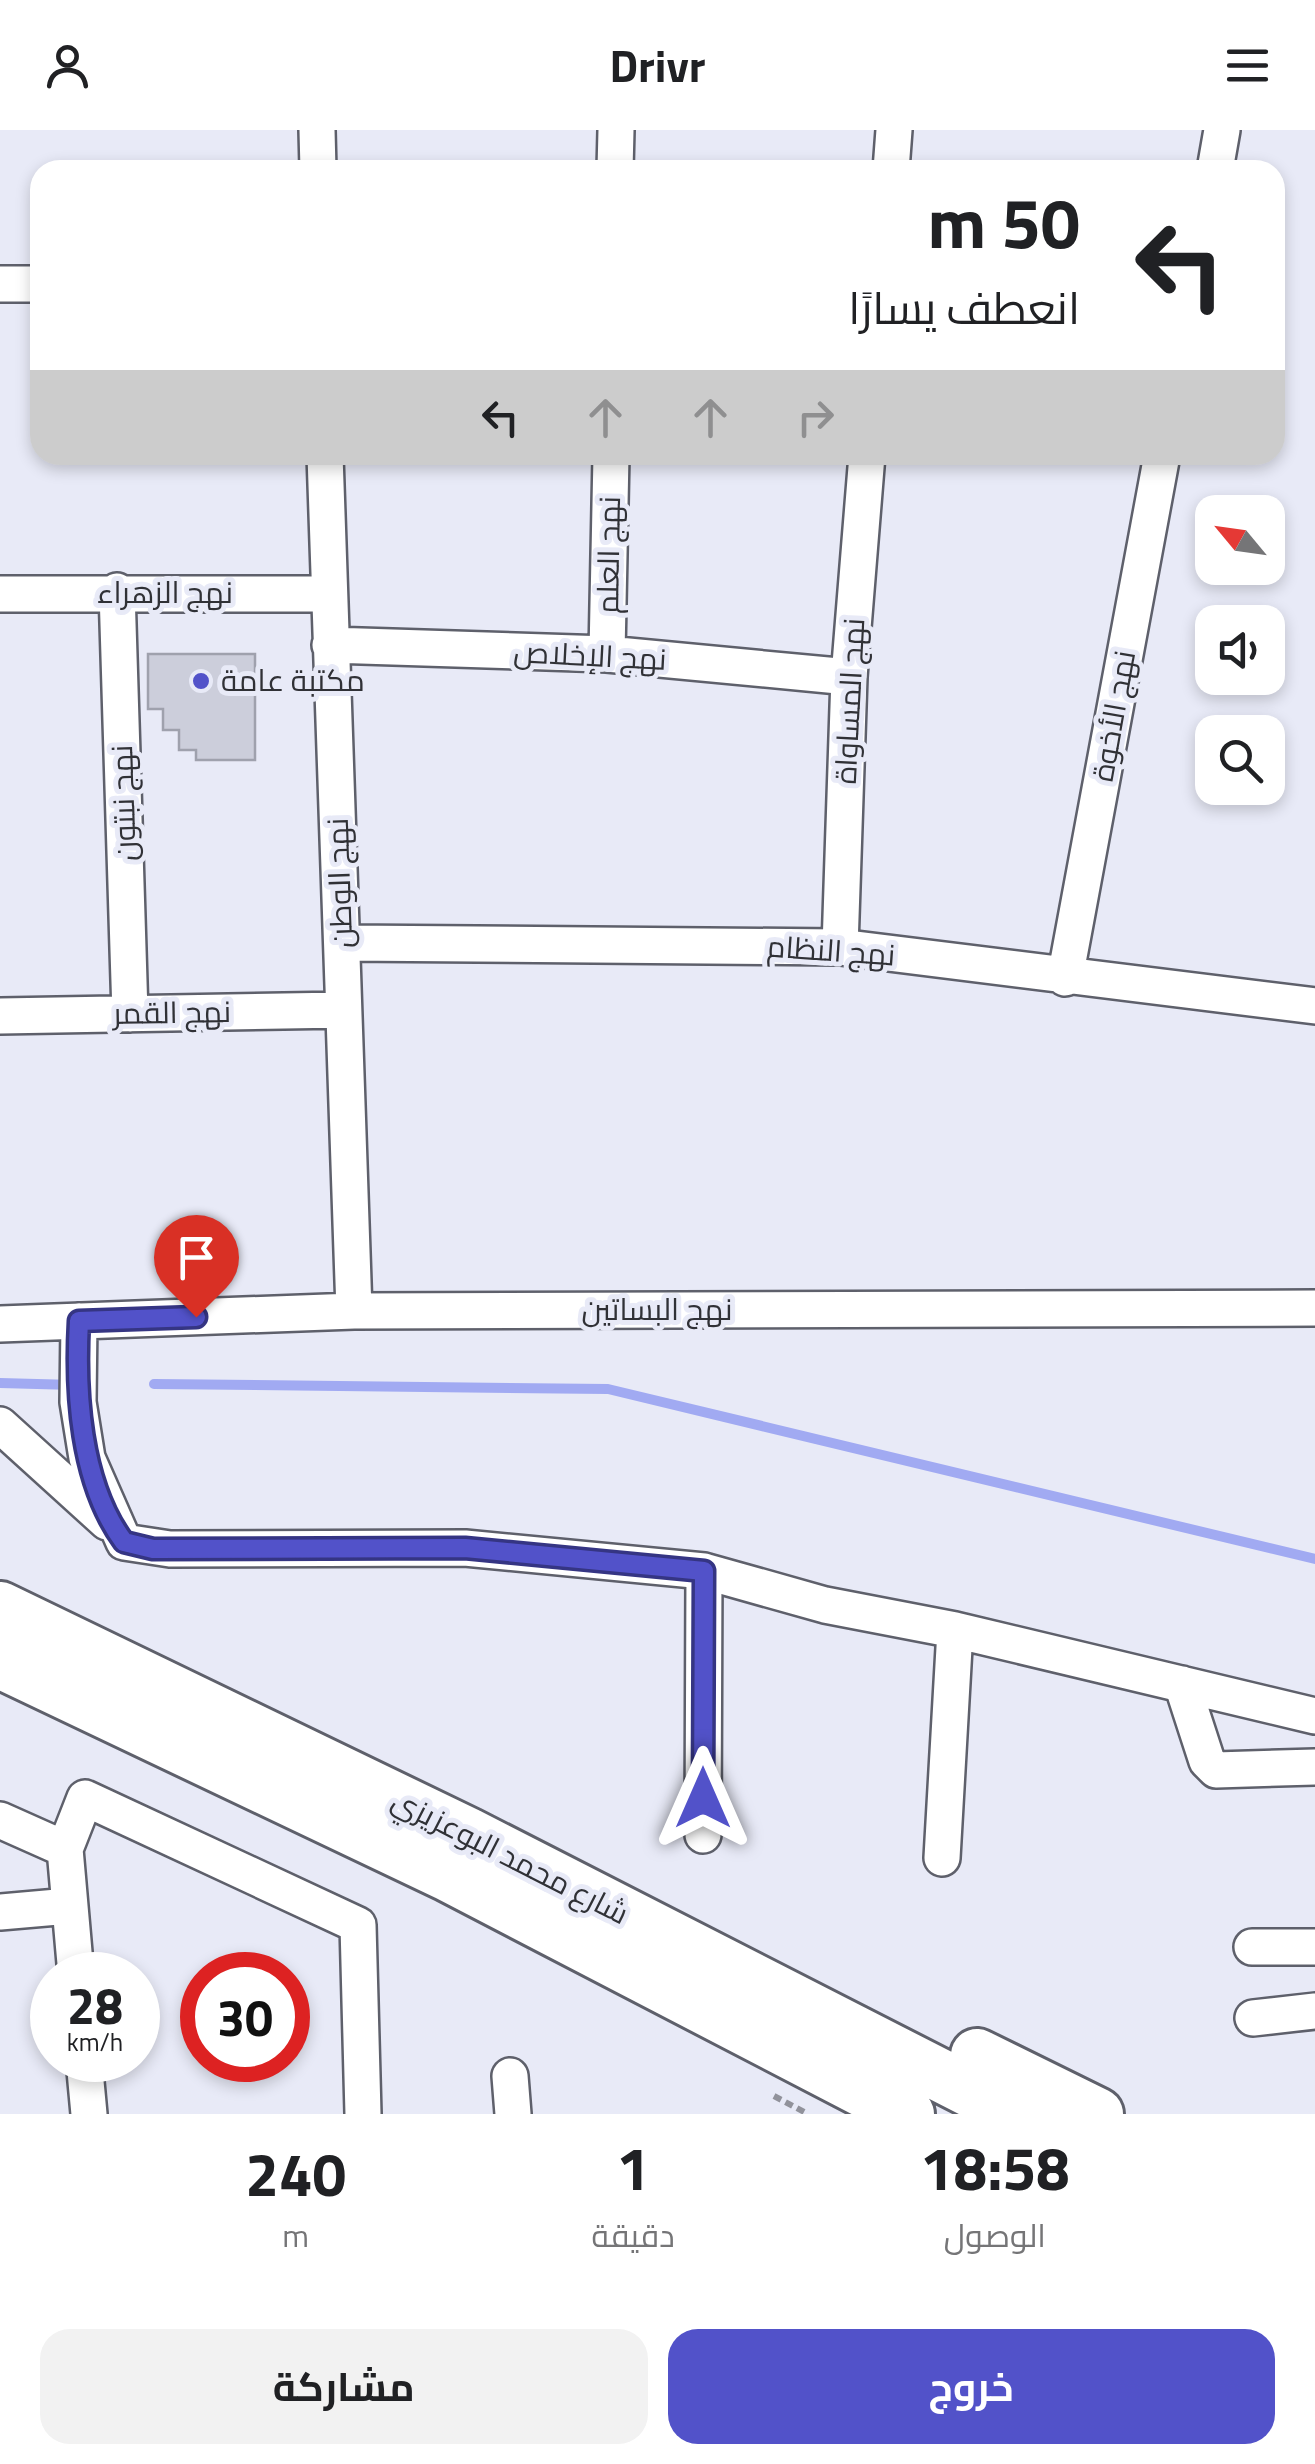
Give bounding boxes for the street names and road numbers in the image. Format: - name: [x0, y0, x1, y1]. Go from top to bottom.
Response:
- street label: نهج العلم: [584, 496, 632, 614]
- street label: نهج الزهراء: [97, 569, 233, 615]
- street label: نهج المساواة: [822, 617, 876, 785]
- street label: نهج الإخلاص: [512, 628, 668, 682]
- street label: نهج الأخوة: [1079, 647, 1147, 785]
- street label: نهج نبتون: [98, 744, 148, 862]
- street label: نهج الوطن: [314, 817, 364, 949]
- street label: نهج النظام: [765, 923, 897, 977]
- street label: نهج القمر: [111, 988, 231, 1036]
- street label: نهج البساتين: [582, 1286, 732, 1332]
- street label: شارع محمد البوعزيزي: [384, 1776, 637, 1937]

